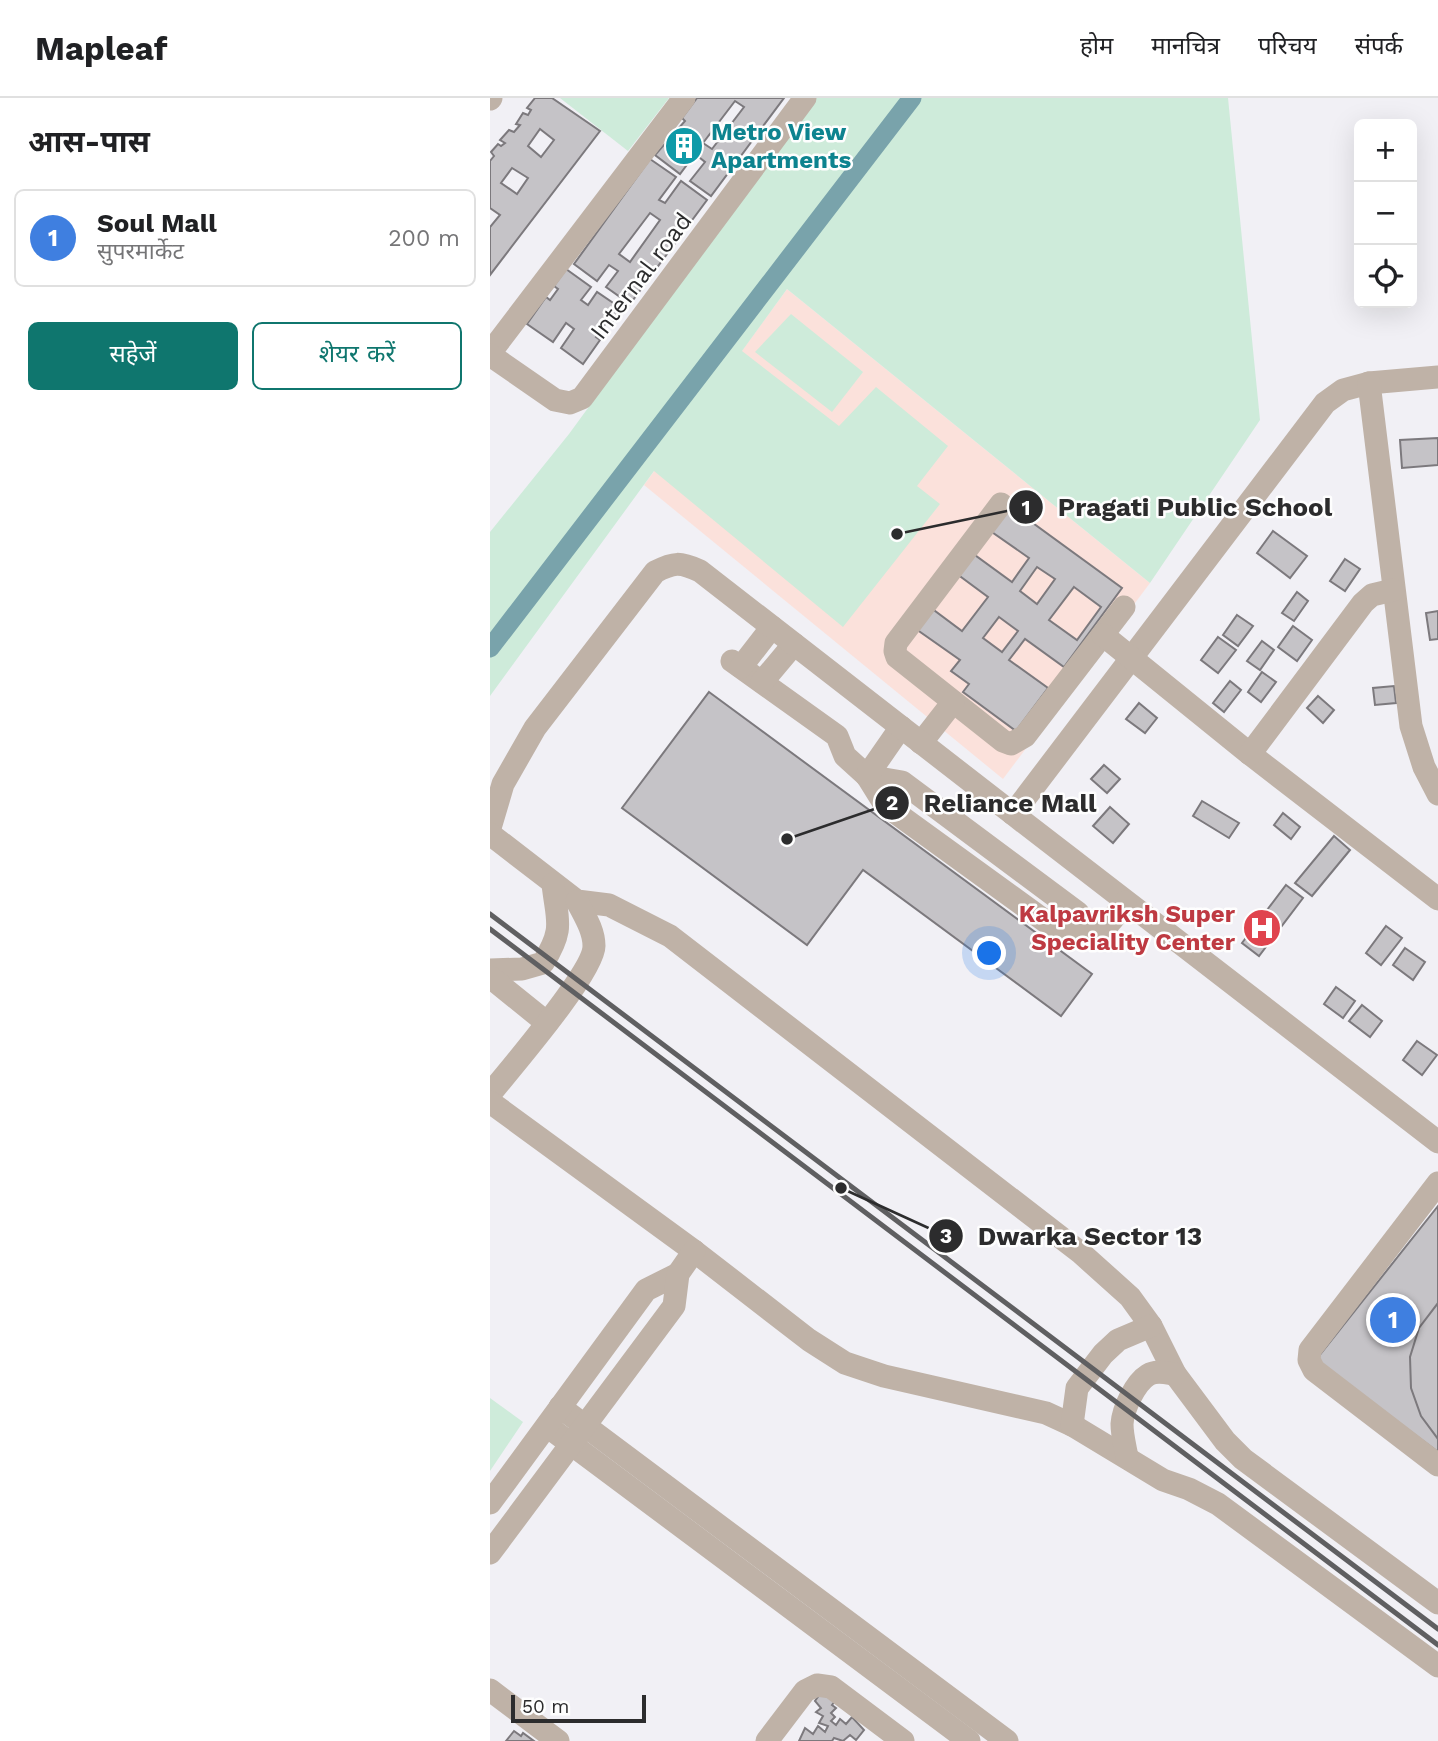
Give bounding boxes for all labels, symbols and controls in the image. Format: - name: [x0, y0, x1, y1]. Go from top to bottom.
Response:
- text: Mapleaf: [35, 29, 167, 68]
- text: होम: [1080, 32, 1113, 60]
- text: मानचित्र: [1151, 32, 1220, 60]
- text: परिचय: [1258, 32, 1317, 60]
- text: संपर्क: [1355, 32, 1403, 60]
- place label: Metro View Apartments: [711, 118, 851, 174]
- map controls: [1354, 119, 1417, 308]
- button: +: [1354, 119, 1417, 182]
- text: आस-पास: [28, 124, 150, 159]
- building icon: Metro View Apartments: [663, 125, 705, 167]
- button: −: [1354, 182, 1417, 245]
- street label: Internal road: [584, 207, 698, 345]
- text: Soul Mall: [97, 208, 217, 238]
- text: 1: [48, 225, 58, 252]
- text: 200 m: [388, 225, 460, 252]
- text: सुपरमार्केट: [97, 238, 184, 265]
- button: locate: [1354, 245, 1417, 308]
- button: सहेजें: [28, 322, 238, 390]
- button: शेयर करें: [252, 322, 462, 390]
- callout: Pragati Public School: [1009, 484, 1346, 531]
- text: Pragati Public School: [1058, 492, 1333, 522]
- text: 1: [1021, 495, 1031, 520]
- callout: Reliance Mall: [875, 779, 1111, 826]
- text: Reliance Mall: [924, 788, 1097, 818]
- text: 2: [886, 790, 898, 815]
- place label: Kalpavriksh Super Speciality Center: [1019, 900, 1236, 956]
- hospital icon: Kalpavriksh Super Speciality Center: [1241, 907, 1283, 949]
- your location: [972, 936, 1006, 970]
- callout: Dwarka Sector 13: [928, 1212, 1217, 1259]
- text: Dwarka Sector 13: [978, 1221, 1202, 1251]
- text: 3: [940, 1223, 952, 1248]
- pin: 1: [1370, 1294, 1416, 1346]
- scale bar: [511, 1692, 646, 1724]
- text: 50 m: [522, 1695, 569, 1718]

